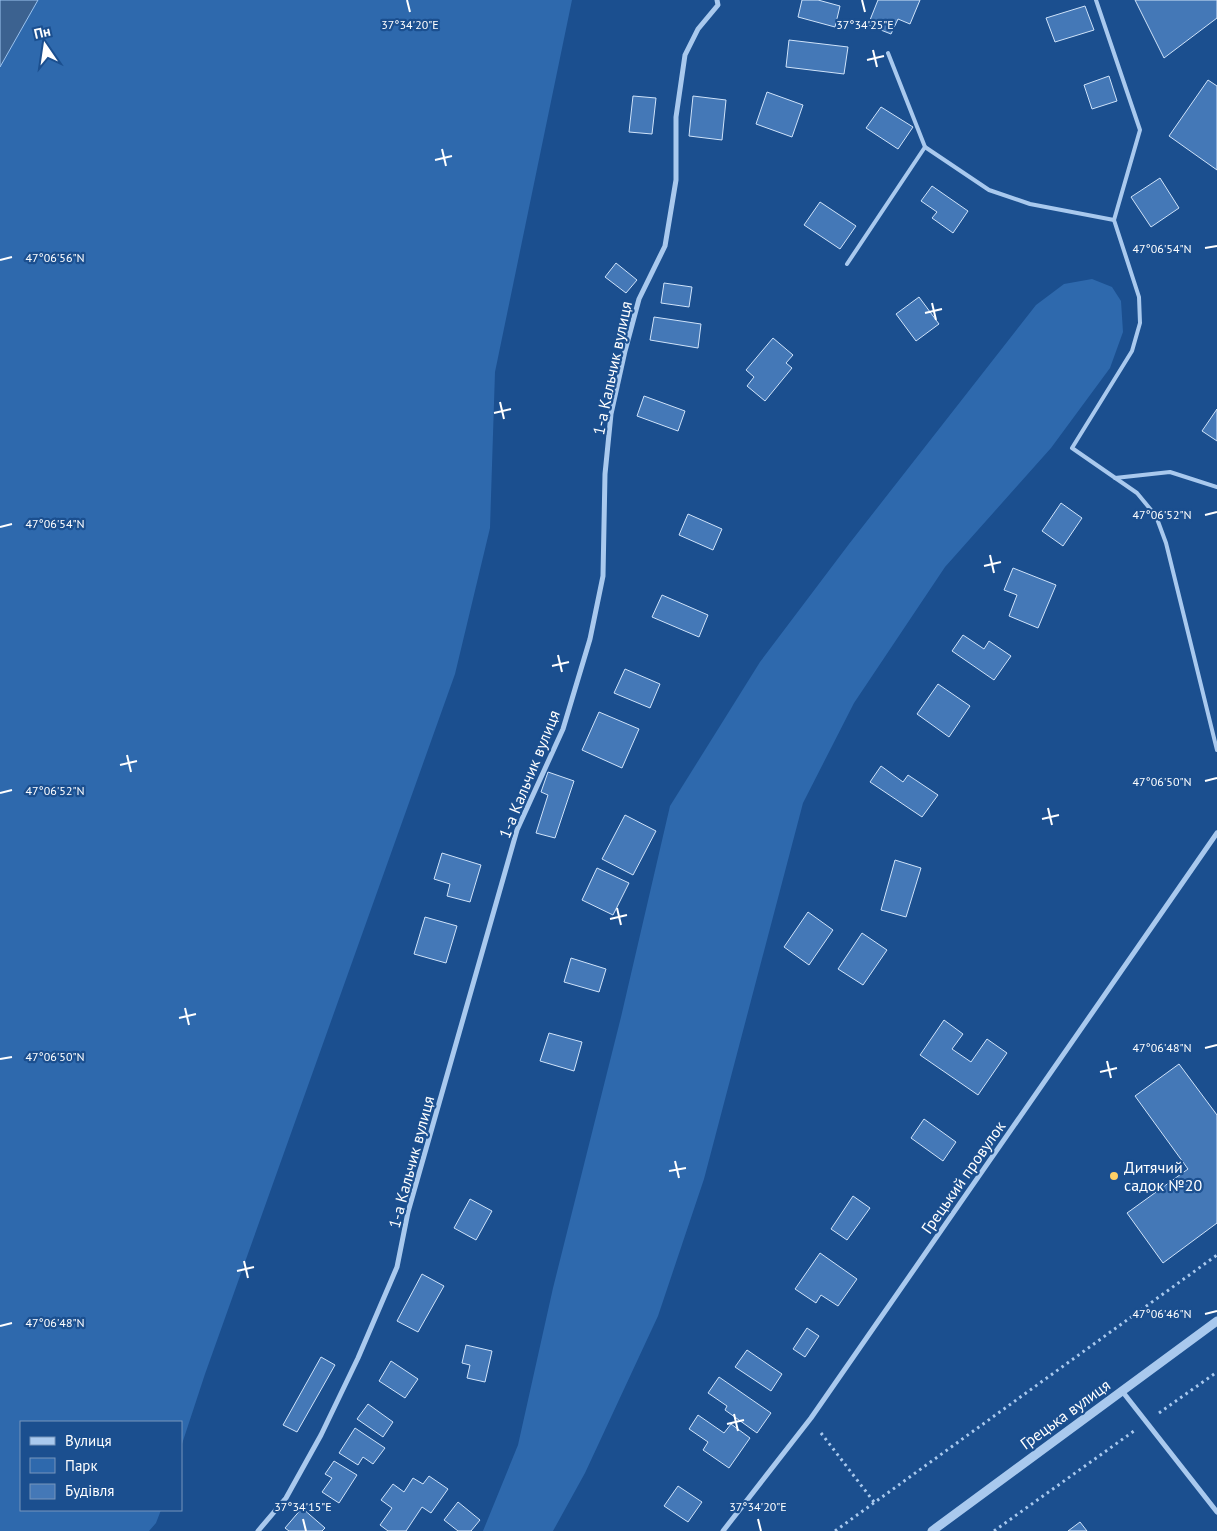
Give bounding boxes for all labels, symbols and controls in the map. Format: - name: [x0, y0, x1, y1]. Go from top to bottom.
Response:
- text: 37°34'20"E: [381, 17, 439, 32]
- text: 37°34'25"E: [836, 17, 894, 32]
- north arrow: [20, 20, 70, 70]
- text: Пн: [32, 22, 52, 43]
- text: 47°06'54"N: [1132, 241, 1192, 256]
- text: 47°06'56"N: [25, 250, 85, 265]
- street label: 1-а Кальчик вулиця: [588, 299, 636, 437]
- text: 47°06'52"N: [1132, 507, 1192, 522]
- text: 47°06'54"N: [25, 516, 85, 531]
- street label: 1-а Кальчик вулиця: [494, 707, 564, 841]
- text: 47°06'50"N: [1132, 774, 1192, 789]
- text: 47°06'52"N: [25, 783, 85, 798]
- text: 47°06'48"N: [1132, 1040, 1192, 1055]
- text: 47°06'50"N: [25, 1049, 85, 1064]
- street label: 1-а Кальчик вулиця: [384, 1094, 438, 1230]
- street label: Грецький провулок: [917, 1117, 1010, 1237]
- place label: Дитячий садок №20: [1124, 1157, 1202, 1195]
- marker: Дитячий садок №20: [1108, 1170, 1120, 1182]
- text: 47°06'46"N: [1132, 1306, 1192, 1321]
- text: 47°06'48"N: [25, 1315, 85, 1330]
- street label: Грецька вулиця: [1016, 1375, 1114, 1453]
- legend: [20, 1421, 182, 1511]
- text: Вулиця: [65, 1431, 112, 1450]
- text: Парк: [65, 1456, 98, 1475]
- text: Будівля: [65, 1481, 114, 1500]
- text: 37°34'15"E: [274, 1499, 332, 1514]
- text: 37°34'20"E: [729, 1499, 787, 1514]

